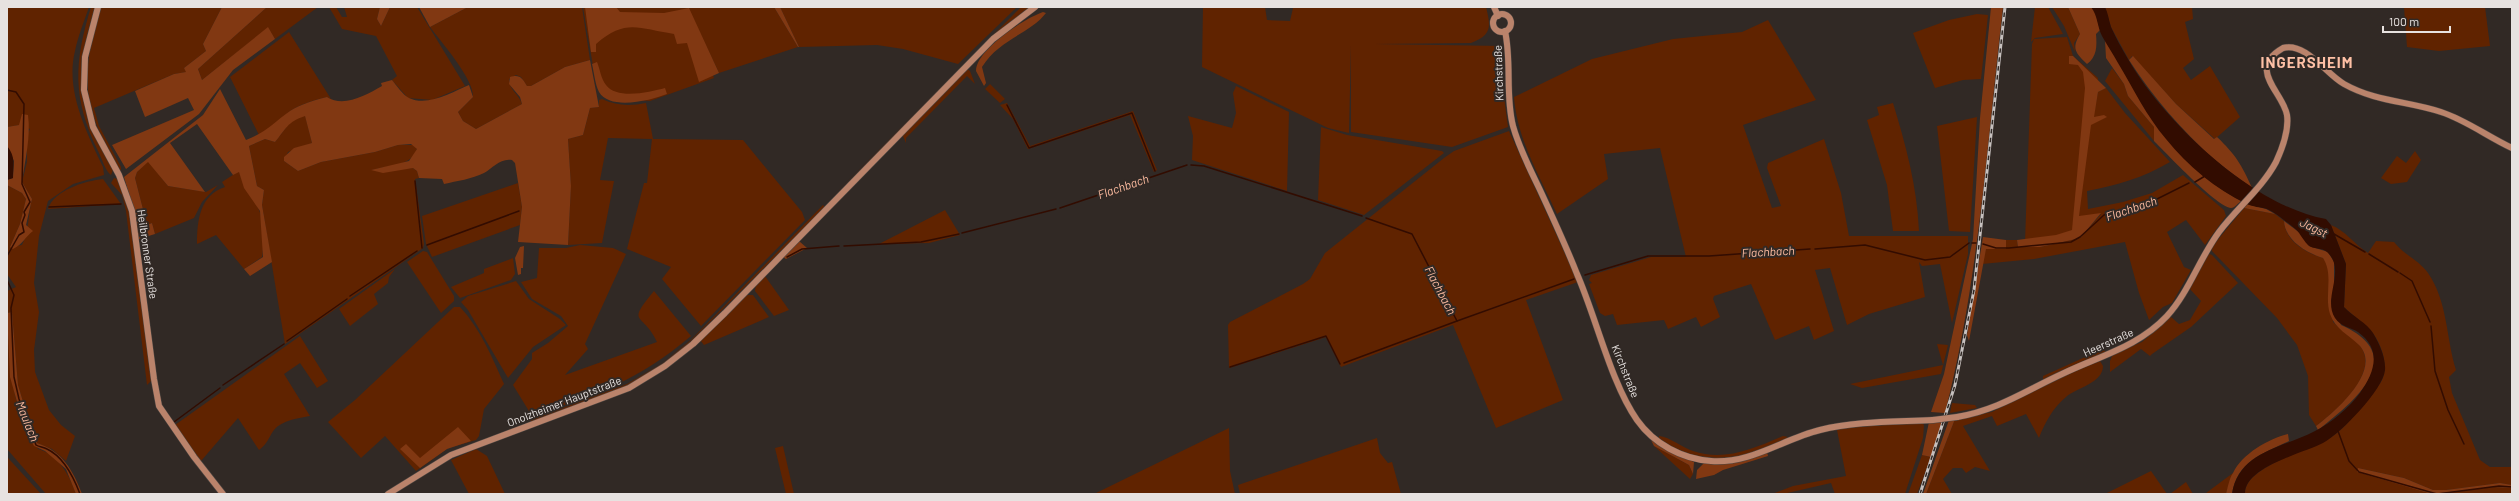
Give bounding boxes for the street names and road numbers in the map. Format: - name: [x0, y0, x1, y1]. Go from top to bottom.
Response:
- street label: Kirchstraße: [1491, 45, 1505, 101]
- street label: Heilbronner Straße: [135, 208, 161, 300]
- street label: Heerstraße: [2081, 325, 2135, 359]
- street label: Kirchstraße: [1609, 343, 1643, 400]
- street label: Onolzheimer Hauptstraße: [505, 373, 623, 429]

